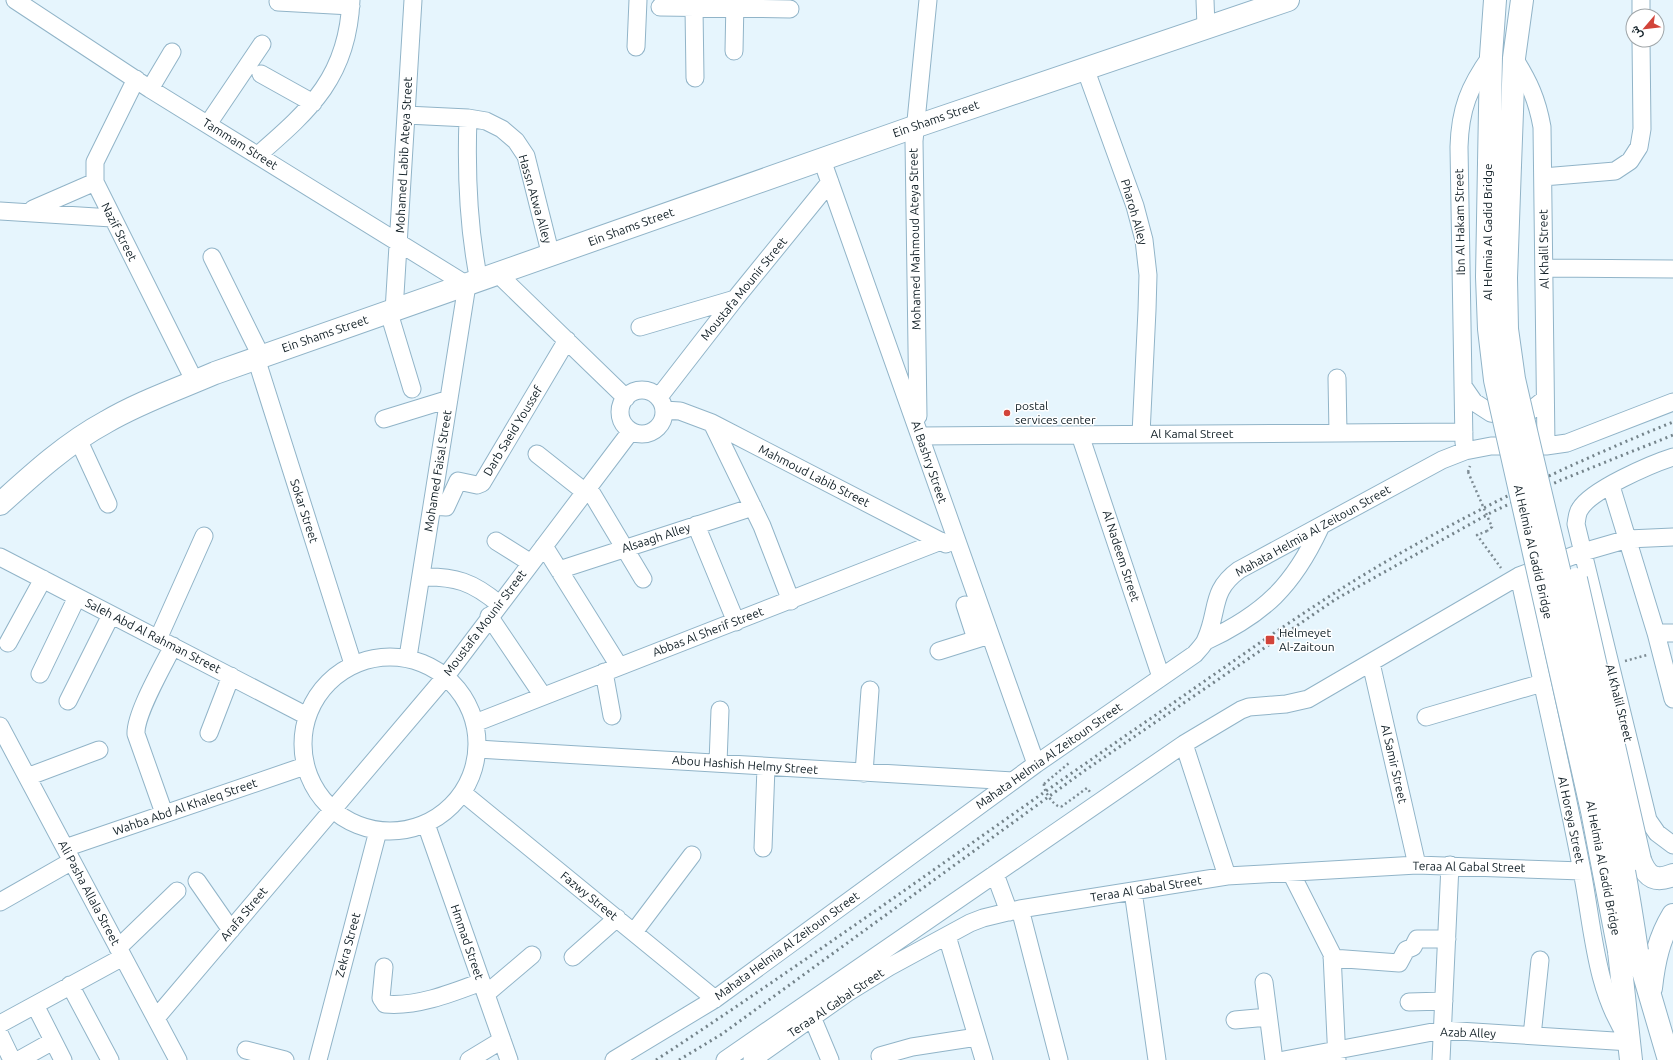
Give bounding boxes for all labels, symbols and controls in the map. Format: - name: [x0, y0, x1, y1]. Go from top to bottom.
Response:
- north arrow: [1625, 8, 1665, 48]
- text: ش: [1628, 24, 1645, 41]
- street label: Mohamed Labib Ateya Street: [393, 76, 414, 233]
- street label: Ein Shams Street: [891, 98, 981, 139]
- street label: Tammam Street: [200, 115, 280, 172]
- street label: Mohamed Mahmoud Ateya Street: [906, 148, 923, 330]
- street label: Hassn Atwa Alley: [517, 153, 554, 245]
- street label: Al Helmia Al Gadid Bridge: [1481, 163, 1494, 301]
- street label: Ibn Al Hakam Street: [1452, 168, 1467, 275]
- street label: Pharoh Alley: [1119, 177, 1150, 246]
- street label: Nazif Street: [99, 200, 140, 263]
- street label: Ein Shams Street: [586, 205, 676, 248]
- street label: Al Khalil Street: [1536, 209, 1551, 289]
- street label: Moustafa Mounir Street: [698, 234, 789, 343]
- street label: Ein Shams Street: [280, 313, 370, 354]
- street label: Darb Saeid Youssef: [481, 383, 545, 478]
- place label: postal services center: [1015, 399, 1096, 426]
- marker: postal services center: [1002, 408, 1012, 418]
- street label: Mohamed Faisal Street: [421, 409, 454, 533]
- street label: Al Bashry Street: [909, 419, 950, 505]
- street label: Al Kamal Street: [1150, 427, 1234, 440]
- street label: Mahmoud Labib Street: [757, 442, 872, 509]
- street label: Sokar Street: [288, 477, 321, 545]
- street label: Mahata Helmia Al Zeitoun Street: [1233, 482, 1393, 579]
- street label: Al Helmia Al Gadid Bridge: [1512, 484, 1555, 620]
- street label: Al Nadeem Street: [1101, 509, 1142, 603]
- street label: Alsaagh Alley: [620, 520, 692, 555]
- street label: Moustafa Mounir Street: [441, 567, 529, 678]
- street label: Saleh Abd Al Rahman Street: [83, 596, 223, 676]
- street label: Abbas Al Sherif Street: [651, 604, 765, 659]
- place label: Helmeyet Al-Zaitoun: [1279, 626, 1335, 653]
- marker: Helmeyet Al-Zaitoun: [1264, 634, 1276, 646]
- street label: Al Khalil Street: [1604, 663, 1635, 743]
- street label: Mahata Helmia Al Zeitoun Street: [973, 700, 1124, 811]
- street label: Al Samir Street: [1379, 723, 1410, 805]
- street label: Abou Hashish Helmy Street: [672, 753, 819, 776]
- street label: Al Horeya Street: [1556, 775, 1587, 865]
- street label: Wahba Abd Al Khaleq Street: [111, 776, 259, 837]
- street label: Al Helmia Al Gadid Bridge: [1584, 799, 1623, 936]
- street label: Ali Pasha Allala Street: [56, 838, 123, 948]
- street label: Teraa Al Gabal Street: [1413, 859, 1526, 874]
- street label: Fazwy Street: [558, 869, 620, 923]
- street label: Teraa Al Gabal Street: [1089, 873, 1203, 904]
- street label: Arafa Street: [218, 884, 270, 943]
- street label: Mahata Helmia Al Zeitoun Street: [712, 889, 862, 1002]
- street label: Hmmad Street: [449, 903, 486, 981]
- street label: Zekra Street: [333, 911, 362, 979]
- street label: Teraa Al Gabal Street: [785, 966, 886, 1039]
- street label: Azab Alley: [1440, 1025, 1496, 1040]

